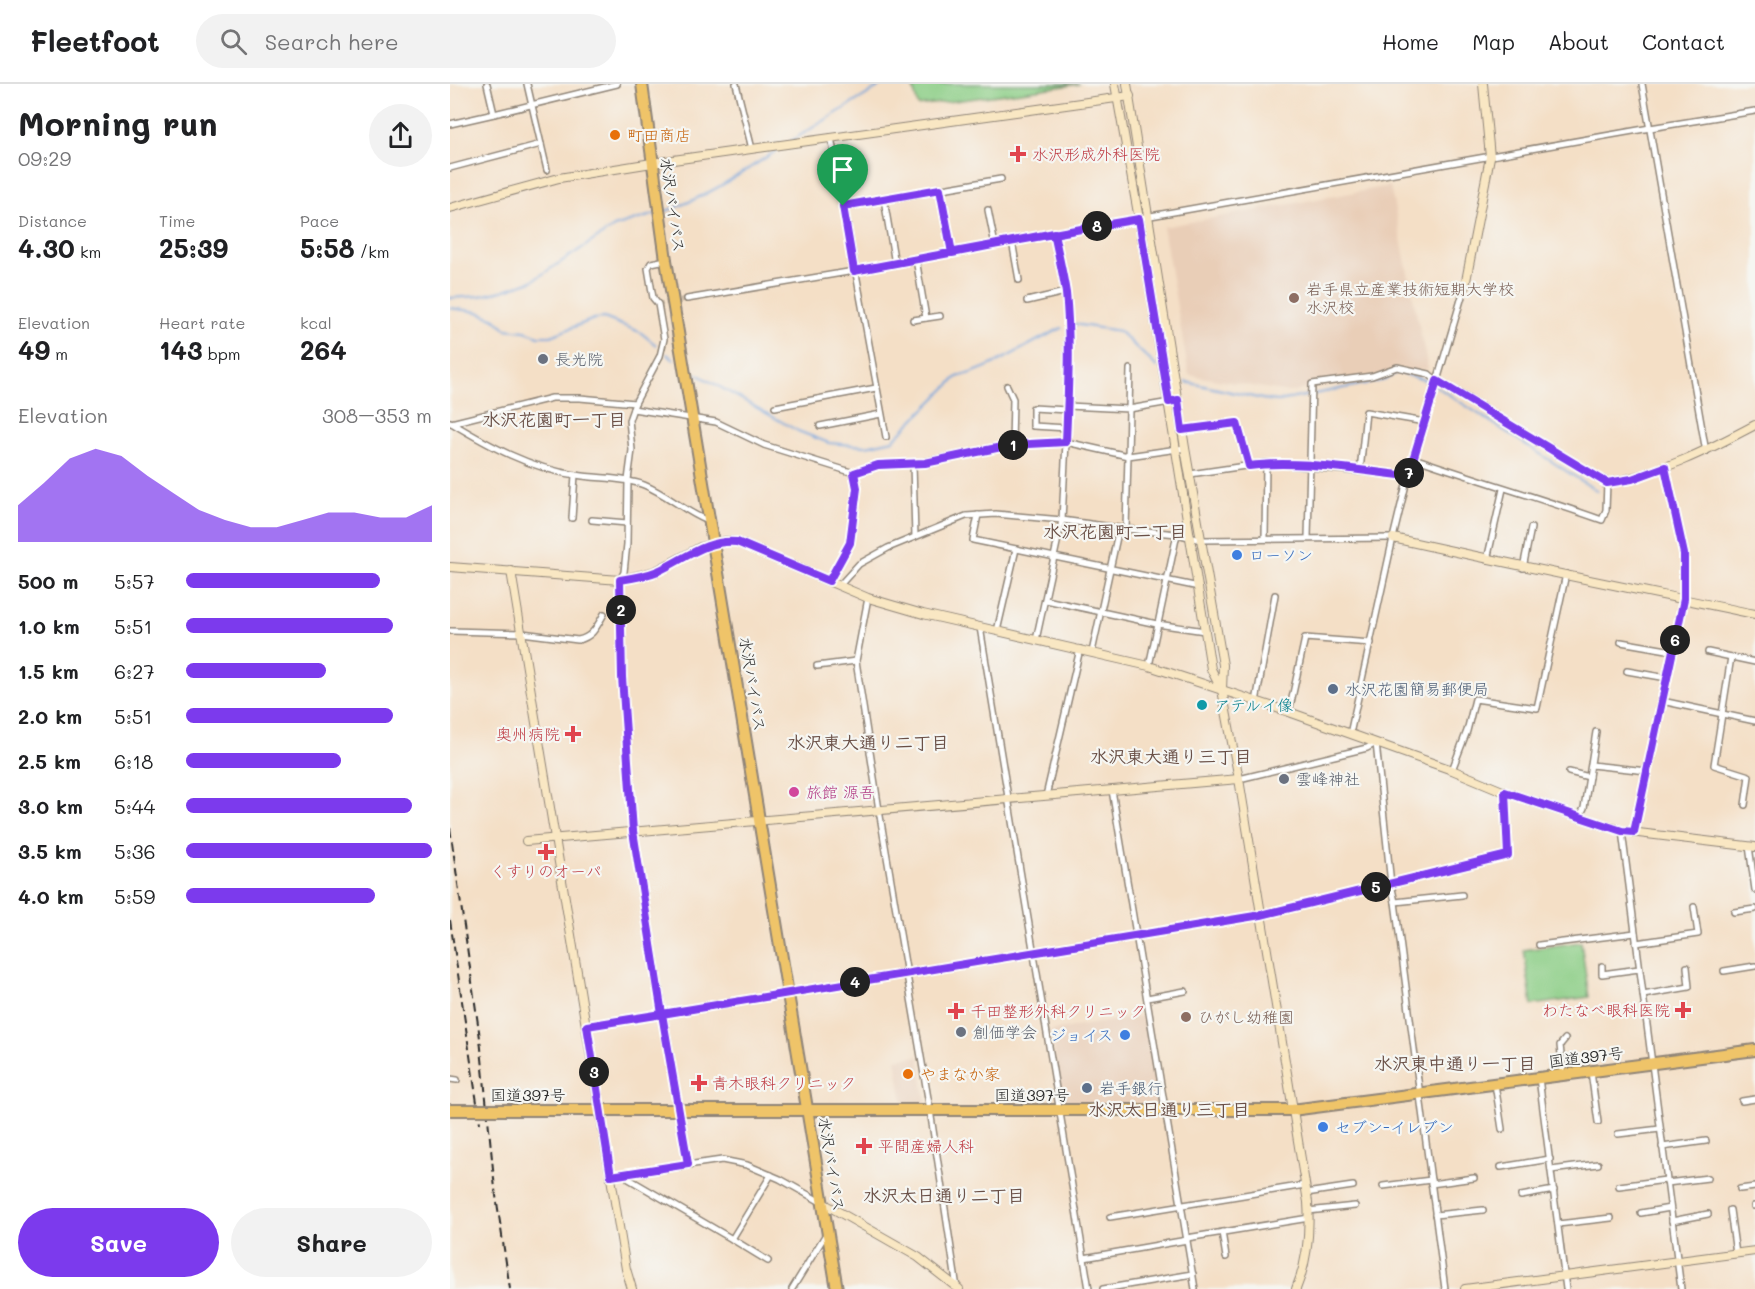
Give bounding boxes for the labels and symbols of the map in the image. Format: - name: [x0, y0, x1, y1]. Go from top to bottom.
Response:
- place label: 町田商店: [627, 124, 691, 145]
- marker: 町田商店: [608, 128, 622, 142]
- place label: 水沢形成外科医院: [1032, 143, 1160, 164]
- pin: [817, 144, 868, 206]
- marker: 水沢形成外科医院: [1009, 145, 1027, 163]
- street label: 水沢バイパス: [656, 156, 691, 254]
- pin: 8: [1082, 211, 1112, 241]
- place label: 岩手県立産業技術短期大学校 水沢校: [1306, 278, 1514, 317]
- marker: 岩手県立産業技術短期大学校 水沢校: [1287, 291, 1301, 305]
- place label: 長光院: [555, 348, 603, 369]
- marker: 長光院: [536, 352, 550, 366]
- district label: 水沢花園町一丁目: [482, 407, 626, 431]
- pin: 1: [998, 430, 1028, 460]
- pin: 7: [1394, 458, 1424, 488]
- district label: 水沢花園町二丁目: [1043, 519, 1187, 543]
- place label: ローソン: [1249, 544, 1313, 565]
- marker: ローソン: [1230, 548, 1244, 562]
- pin: 2: [606, 595, 636, 625]
- pin: 6: [1660, 625, 1690, 655]
- street label: 水沢バイパス: [736, 635, 771, 733]
- place label: 水沢花園簡易郵便局: [1345, 678, 1489, 699]
- marker: 水沢花園簡易郵便局: [1326, 682, 1340, 696]
- place label: アテルイ像: [1214, 694, 1293, 715]
- marker: アテルイ像: [1195, 698, 1209, 712]
- place label: 奥州病院: [496, 723, 560, 744]
- marker: 奥州病院: [564, 725, 582, 743]
- district label: 水沢東大通り二丁目: [787, 730, 949, 754]
- district label: 水沢東大通り三丁目: [1090, 744, 1252, 768]
- place label: 雲峰神社: [1296, 768, 1360, 789]
- marker: 雲峰神社: [1277, 772, 1291, 786]
- place label: 旅館 源吾: [806, 781, 875, 802]
- marker: 旅館 源吾: [787, 785, 801, 799]
- marker: くすりのオーパ: [539, 845, 553, 859]
- place label: くすりのオーパ: [490, 860, 602, 881]
- pin: 5: [1361, 872, 1391, 902]
- pin: 4: [840, 967, 870, 997]
- place label: わたなべ眼科医院: [1542, 999, 1670, 1020]
- place label: 千田整形外科クリニック: [970, 1000, 1146, 1021]
- marker: わたなべ眼科医院: [1674, 1001, 1692, 1019]
- marker: 千田整形外科クリニック: [947, 1002, 965, 1020]
- place label: ひがし幼稚園: [1198, 1006, 1294, 1027]
- marker: ひがし幼稚園: [1179, 1010, 1193, 1024]
- place label: 創価学会: [973, 1021, 1037, 1042]
- place label: ジョイス: [1050, 1024, 1113, 1045]
- marker: 創価学会: [954, 1025, 968, 1039]
- marker: ジョイス: [1118, 1028, 1132, 1042]
- street label: 国道397号: [1547, 1041, 1625, 1072]
- district label: 水沢東中通り一丁目: [1374, 1051, 1536, 1075]
- pin: 3: [579, 1057, 609, 1087]
- place label: やまなか家: [920, 1063, 1000, 1084]
- marker: やまなか家: [901, 1067, 915, 1081]
- place label: 青木眼科クリニック: [712, 1072, 856, 1093]
- marker: 青木眼科クリニック: [690, 1074, 708, 1092]
- place label: 岩手銀行: [1099, 1077, 1163, 1098]
- marker: 岩手銀行: [1080, 1081, 1094, 1095]
- street label: 国道397号: [490, 1084, 566, 1105]
- street label: 国道397号: [994, 1084, 1070, 1105]
- district label: 水沢太日通り三丁目: [1088, 1097, 1250, 1121]
- street label: 水沢バイパス: [815, 1115, 850, 1213]
- place label: セブン-イレブン: [1335, 1116, 1454, 1137]
- marker: セブン-イレブン: [1316, 1120, 1330, 1134]
- place label: 平間産婦人科: [878, 1135, 974, 1156]
- marker: 平間産婦人科: [855, 1137, 873, 1155]
- district label: 水沢太日通り二丁目: [863, 1183, 1025, 1207]

